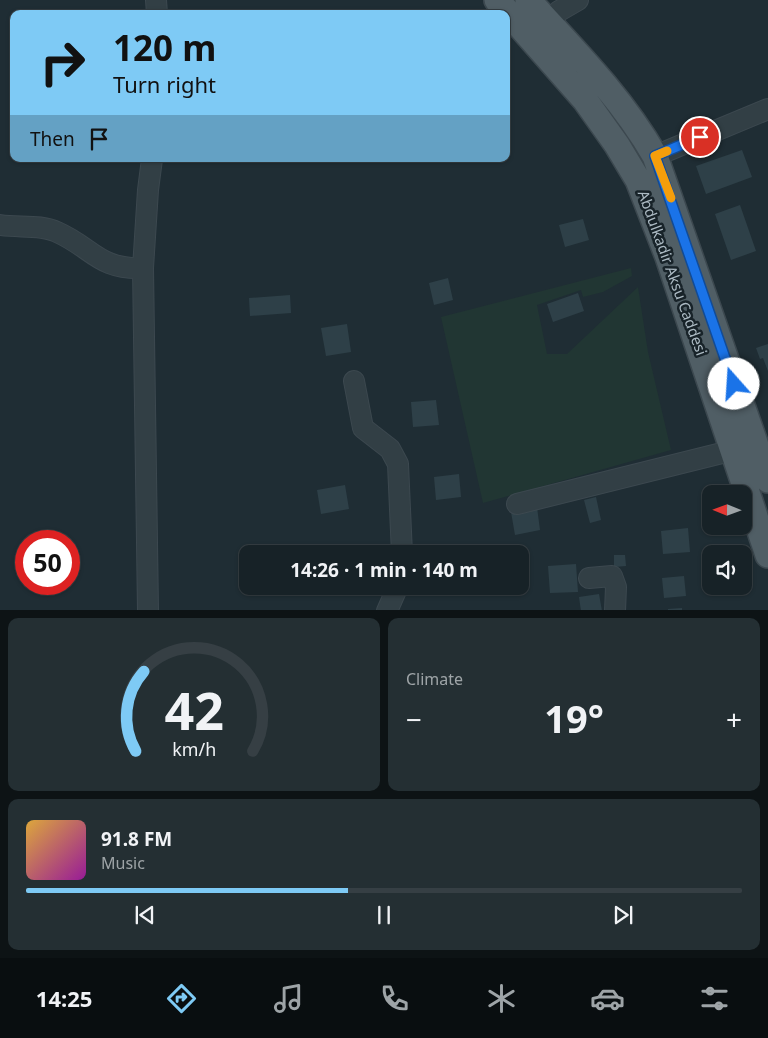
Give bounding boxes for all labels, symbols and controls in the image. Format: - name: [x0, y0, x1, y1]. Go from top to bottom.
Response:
- text: 120 m: [113, 24, 216, 71]
- icon: right: [30, 30, 95, 95]
- text: Turn right: [113, 69, 216, 99]
- pin: [679, 116, 721, 158]
- icon: arrive: [686, 123, 714, 151]
- icon: arrive: [85, 125, 113, 153]
- text: Then: [30, 126, 75, 152]
- street label: Abdulkadir Aksu Caddesi: [634, 187, 712, 358]
- position arrow: [707, 357, 759, 409]
- north arrow: [702, 485, 752, 535]
- map controls: [702, 485, 752, 595]
- speed limit sign: 50: [15, 530, 80, 595]
- button: sound: [702, 545, 752, 595]
- text: 14:26 · 1 min · 140 m: [290, 557, 478, 583]
- text: Climate: [406, 668, 463, 690]
- text: 42: [164, 674, 224, 745]
- text: 19°: [544, 692, 604, 744]
- text: −: [406, 700, 422, 738]
- text: +: [726, 700, 742, 738]
- text: km/h: [172, 737, 216, 761]
- text: 91.8 FM: [101, 826, 172, 852]
- text: Music: [101, 852, 145, 874]
- icon: previous: [131, 901, 159, 929]
- icon: pause: [370, 901, 398, 929]
- icon: next: [609, 901, 637, 929]
- icon: directions: [164, 981, 199, 1016]
- icon: music: [271, 981, 306, 1016]
- icon: phone: [377, 981, 412, 1016]
- icon: climate: [484, 981, 519, 1016]
- icon: car: [590, 981, 625, 1016]
- icon: filters: [697, 981, 732, 1016]
- text: 14:25: [36, 983, 92, 1013]

